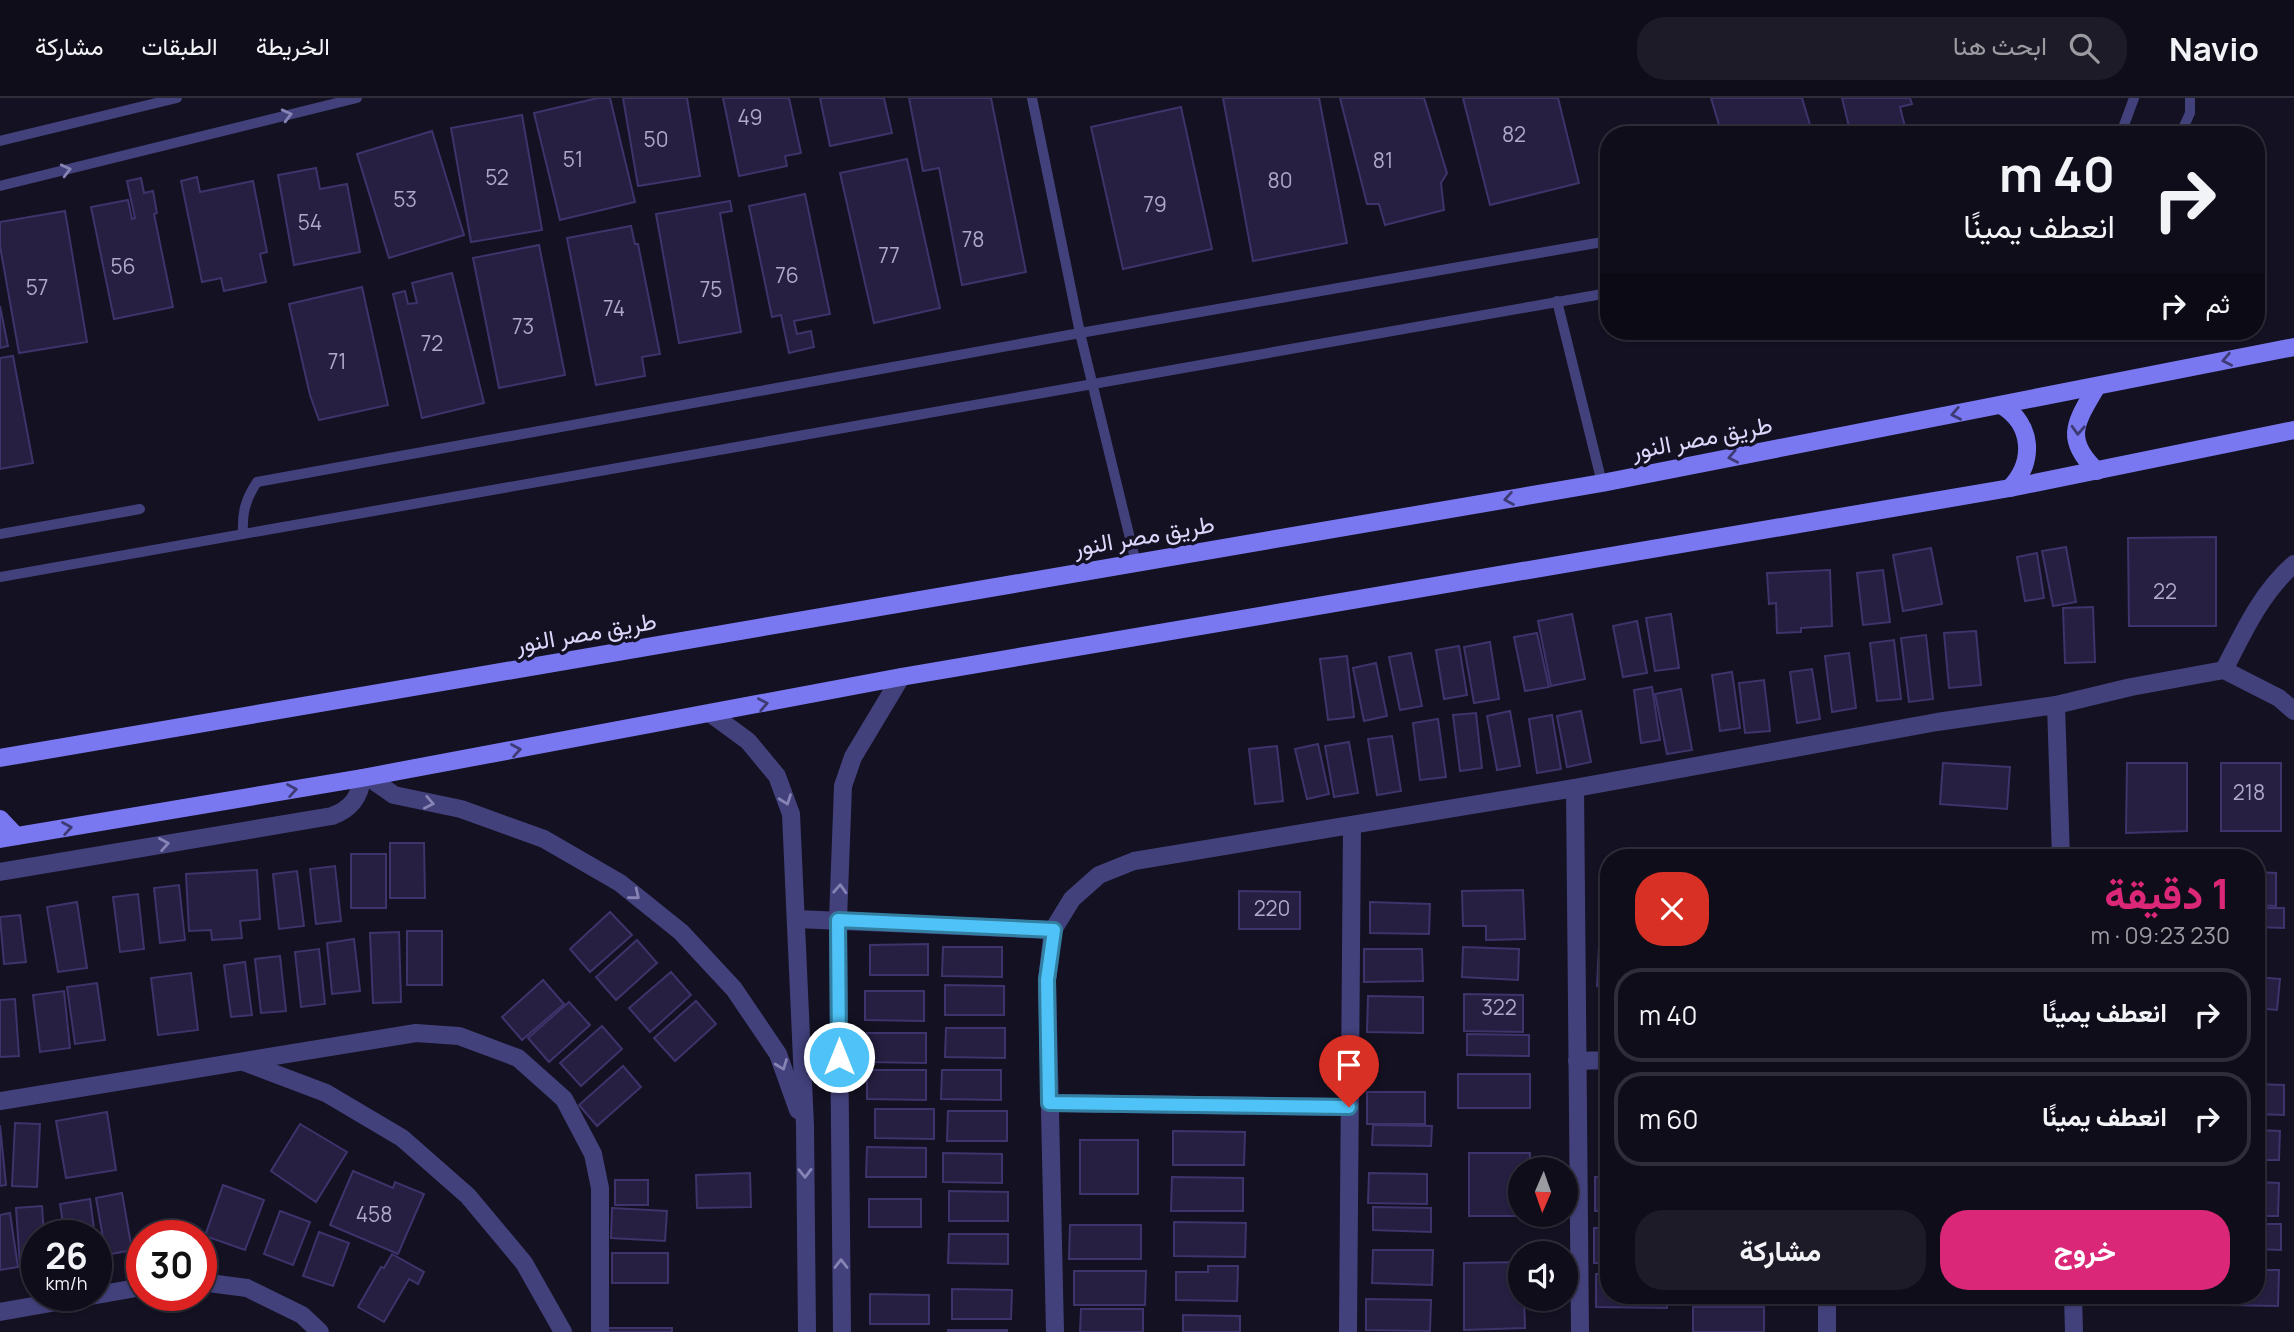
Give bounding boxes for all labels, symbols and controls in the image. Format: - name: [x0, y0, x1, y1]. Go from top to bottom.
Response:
- search box: [1637, 17, 2127, 80]
- text: Navio: [2169, 26, 2259, 71]
- text: ابحث هنا: [1953, 27, 2047, 63]
- text: مشاركة: [35, 29, 103, 62]
- text: الطبقات: [141, 29, 218, 62]
- text: الخريطة: [256, 29, 330, 62]
- icon: search: [2065, 29, 2103, 67]
- house number: 49: [737, 103, 763, 131]
- one-way arrow: [281, 109, 293, 123]
- house number: 82: [1502, 120, 1526, 148]
- house number: 50: [644, 125, 668, 153]
- text: 40 m: [1999, 140, 2115, 207]
- house number: 51: [563, 145, 583, 173]
- house number: 81: [1373, 146, 1393, 174]
- icon: right: [2139, 154, 2230, 245]
- house number: 52: [485, 163, 509, 191]
- one-way arrow: [60, 164, 72, 178]
- house number: 80: [1267, 166, 1293, 194]
- house number: 53: [393, 185, 417, 213]
- house number: 79: [1143, 190, 1167, 218]
- text: انعطف يمينًا: [1963, 204, 2115, 248]
- house number: 54: [298, 208, 322, 236]
- house number: 78: [962, 225, 984, 253]
- house number: 77: [878, 241, 900, 269]
- house number: 56: [110, 252, 136, 280]
- house number: 76: [775, 261, 799, 289]
- house number: 57: [26, 273, 48, 301]
- house number: 75: [700, 275, 722, 303]
- text: ثم: [2206, 285, 2230, 321]
- icon: right: [2154, 287, 2192, 325]
- house number: 74: [603, 294, 625, 322]
- house number: 73: [512, 312, 534, 340]
- house number: 72: [421, 329, 443, 357]
- house number: 71: [328, 347, 346, 375]
- one-way arrow: [2221, 352, 2233, 367]
- one-way arrow: [1950, 405, 1962, 420]
- street label: طريق مصر النور: [1628, 407, 1775, 467]
- one-way arrow: [2071, 424, 2086, 435]
- one-way arrow: [1727, 449, 1739, 464]
- one-way arrow: [1503, 491, 1515, 506]
- street label: طريق مصر النور: [1070, 506, 1217, 563]
- house number: 22: [2153, 577, 2177, 605]
- street label: طريق مصر النور: [512, 603, 659, 660]
- one-way arrow: [757, 697, 769, 712]
- one-way arrow: [510, 743, 522, 758]
- house number: 218: [2233, 778, 2265, 806]
- one-way arrow: [286, 783, 298, 798]
- one-way arrow: [778, 794, 792, 806]
- one-way arrow: [423, 795, 435, 810]
- one-way arrow: [61, 821, 73, 836]
- one-way arrow: [158, 837, 170, 852]
- text: 1 دقيقة: [2104, 864, 2230, 922]
- button: close: [1635, 872, 1709, 946]
- one-way arrow: [832, 884, 847, 895]
- one-way arrow: [628, 886, 640, 899]
- house number: 220: [1254, 894, 1290, 922]
- text: 230 m · 09:23: [2091, 919, 2230, 951]
- house number: 322: [1481, 993, 1517, 1021]
- text: انعطف يمينًا: [2042, 994, 2167, 1030]
- icon: right: [2188, 996, 2226, 1034]
- text: 40 m: [1639, 997, 1697, 1033]
- position arrow: [802, 1020, 876, 1094]
- pin: [1319, 1035, 1379, 1107]
- icon: arrive: [1330, 1046, 1368, 1084]
- one-way arrow: [774, 1059, 788, 1071]
- text: انعطف يمينًا: [2042, 1098, 2167, 1134]
- icon: right: [2188, 1100, 2226, 1138]
- text: 60 m: [1639, 1101, 1698, 1137]
- north arrow: [1508, 1157, 1578, 1227]
- map controls: [1508, 1157, 1578, 1311]
- one-way arrow: [797, 1169, 813, 1179]
- house number: 458: [356, 1200, 392, 1228]
- button: مشاركة: [1635, 1210, 1926, 1290]
- button: خروج: [1940, 1210, 2230, 1290]
- speed limit sign: 30: [126, 1220, 217, 1311]
- text: 26: [45, 1232, 88, 1280]
- button: sound: [1508, 1241, 1578, 1311]
- one-way arrow: [833, 1258, 849, 1269]
- text: km/h: [46, 1271, 87, 1295]

